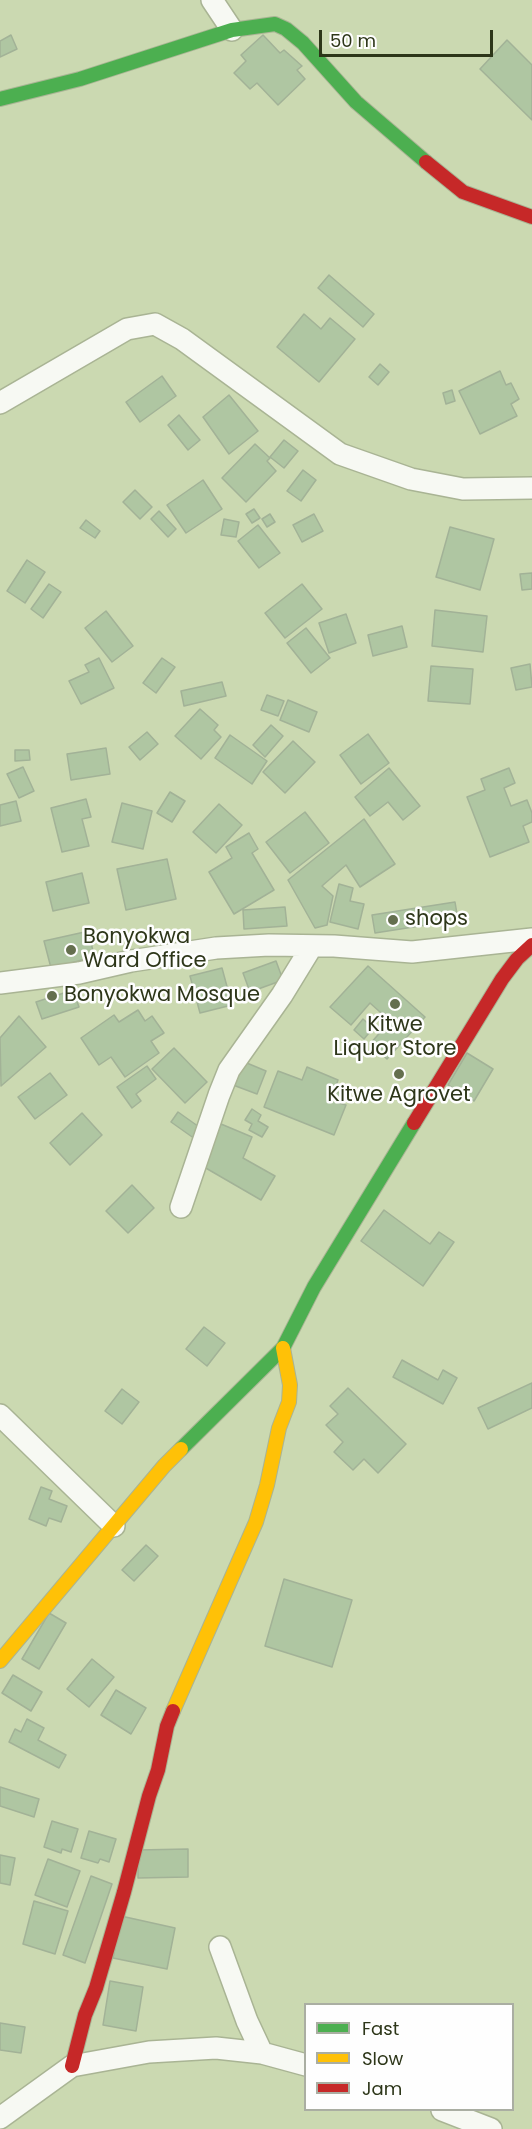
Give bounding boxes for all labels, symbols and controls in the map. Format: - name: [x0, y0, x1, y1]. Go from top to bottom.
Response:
- scale bar: [322, 18, 496, 56]
- text: 50 m: [330, 28, 376, 53]
- place label: shops: [405, 907, 468, 933]
- marker: shops: [386, 913, 400, 927]
- place label: Bonyokwa Ward Office: [83, 925, 207, 975]
- marker: Bonyokwa Ward Office: [64, 943, 78, 957]
- place label: Bonyokwa Mosque: [64, 983, 260, 1009]
- marker: Bonyokwa Mosque: [45, 989, 59, 1003]
- marker: Kitwe Liquor Store: [388, 997, 402, 1011]
- place label: Kitwe Liquor Store: [333, 1013, 457, 1063]
- marker: Kitwe Agrovet: [392, 1067, 406, 1081]
- place label: Kitwe Agrovet: [327, 1083, 471, 1109]
- legend: [304, 2003, 514, 2111]
- text: Fast: [362, 2016, 399, 2041]
- text: Slow: [362, 2046, 403, 2071]
- text: Jam: [362, 2076, 402, 2101]

